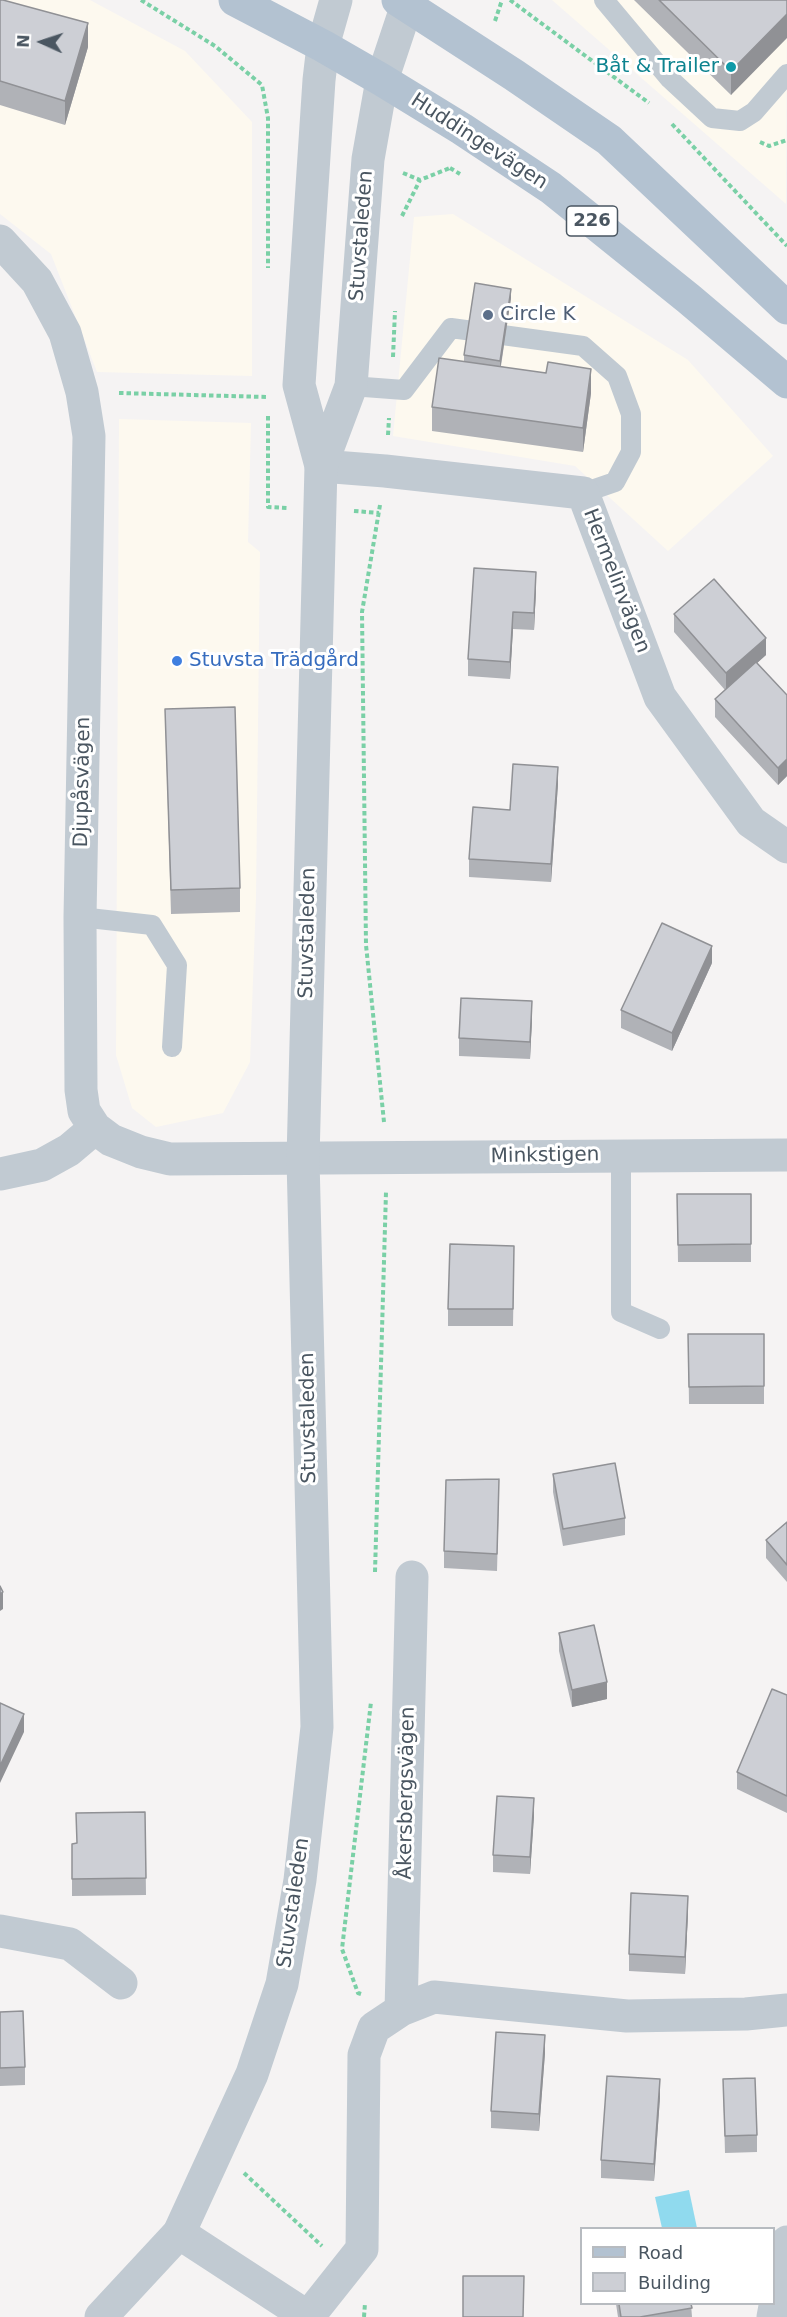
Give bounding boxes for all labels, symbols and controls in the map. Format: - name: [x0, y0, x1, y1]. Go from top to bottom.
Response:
- north arrow: [12, 12, 72, 72]
- text: N: [14, 34, 33, 48]
- place label: Båt & Trailer: [595, 55, 719, 79]
- marker: Båt & Trailer: [724, 60, 738, 74]
- street label: Huddingevägen: [406, 89, 552, 195]
- street label: Stuvstaleden: [345, 170, 379, 302]
- road number: 226: [566, 206, 618, 236]
- place label: Circle K: [500, 303, 576, 327]
- marker: Circle K: [481, 308, 495, 322]
- street label: Hermelinvägen: [577, 505, 655, 657]
- place label: Stuvsta Trädgård: [189, 649, 359, 673]
- marker: Stuvsta Trädgård: [170, 654, 184, 668]
- street label: Djupåsvägen: [70, 716, 96, 848]
- street label: Stuvstaleden: [295, 867, 321, 999]
- street label: Minkstigen: [491, 1143, 599, 1169]
- street label: Stuvstaleden: [296, 1352, 322, 1484]
- street label: Åkersbergsvägen: [393, 1706, 421, 1880]
- street label: Stuvstaleden: [273, 1836, 315, 1970]
- legend: [580, 2227, 775, 2305]
- text: Road: [638, 2242, 683, 2263]
- text: Building: [638, 2272, 711, 2293]

